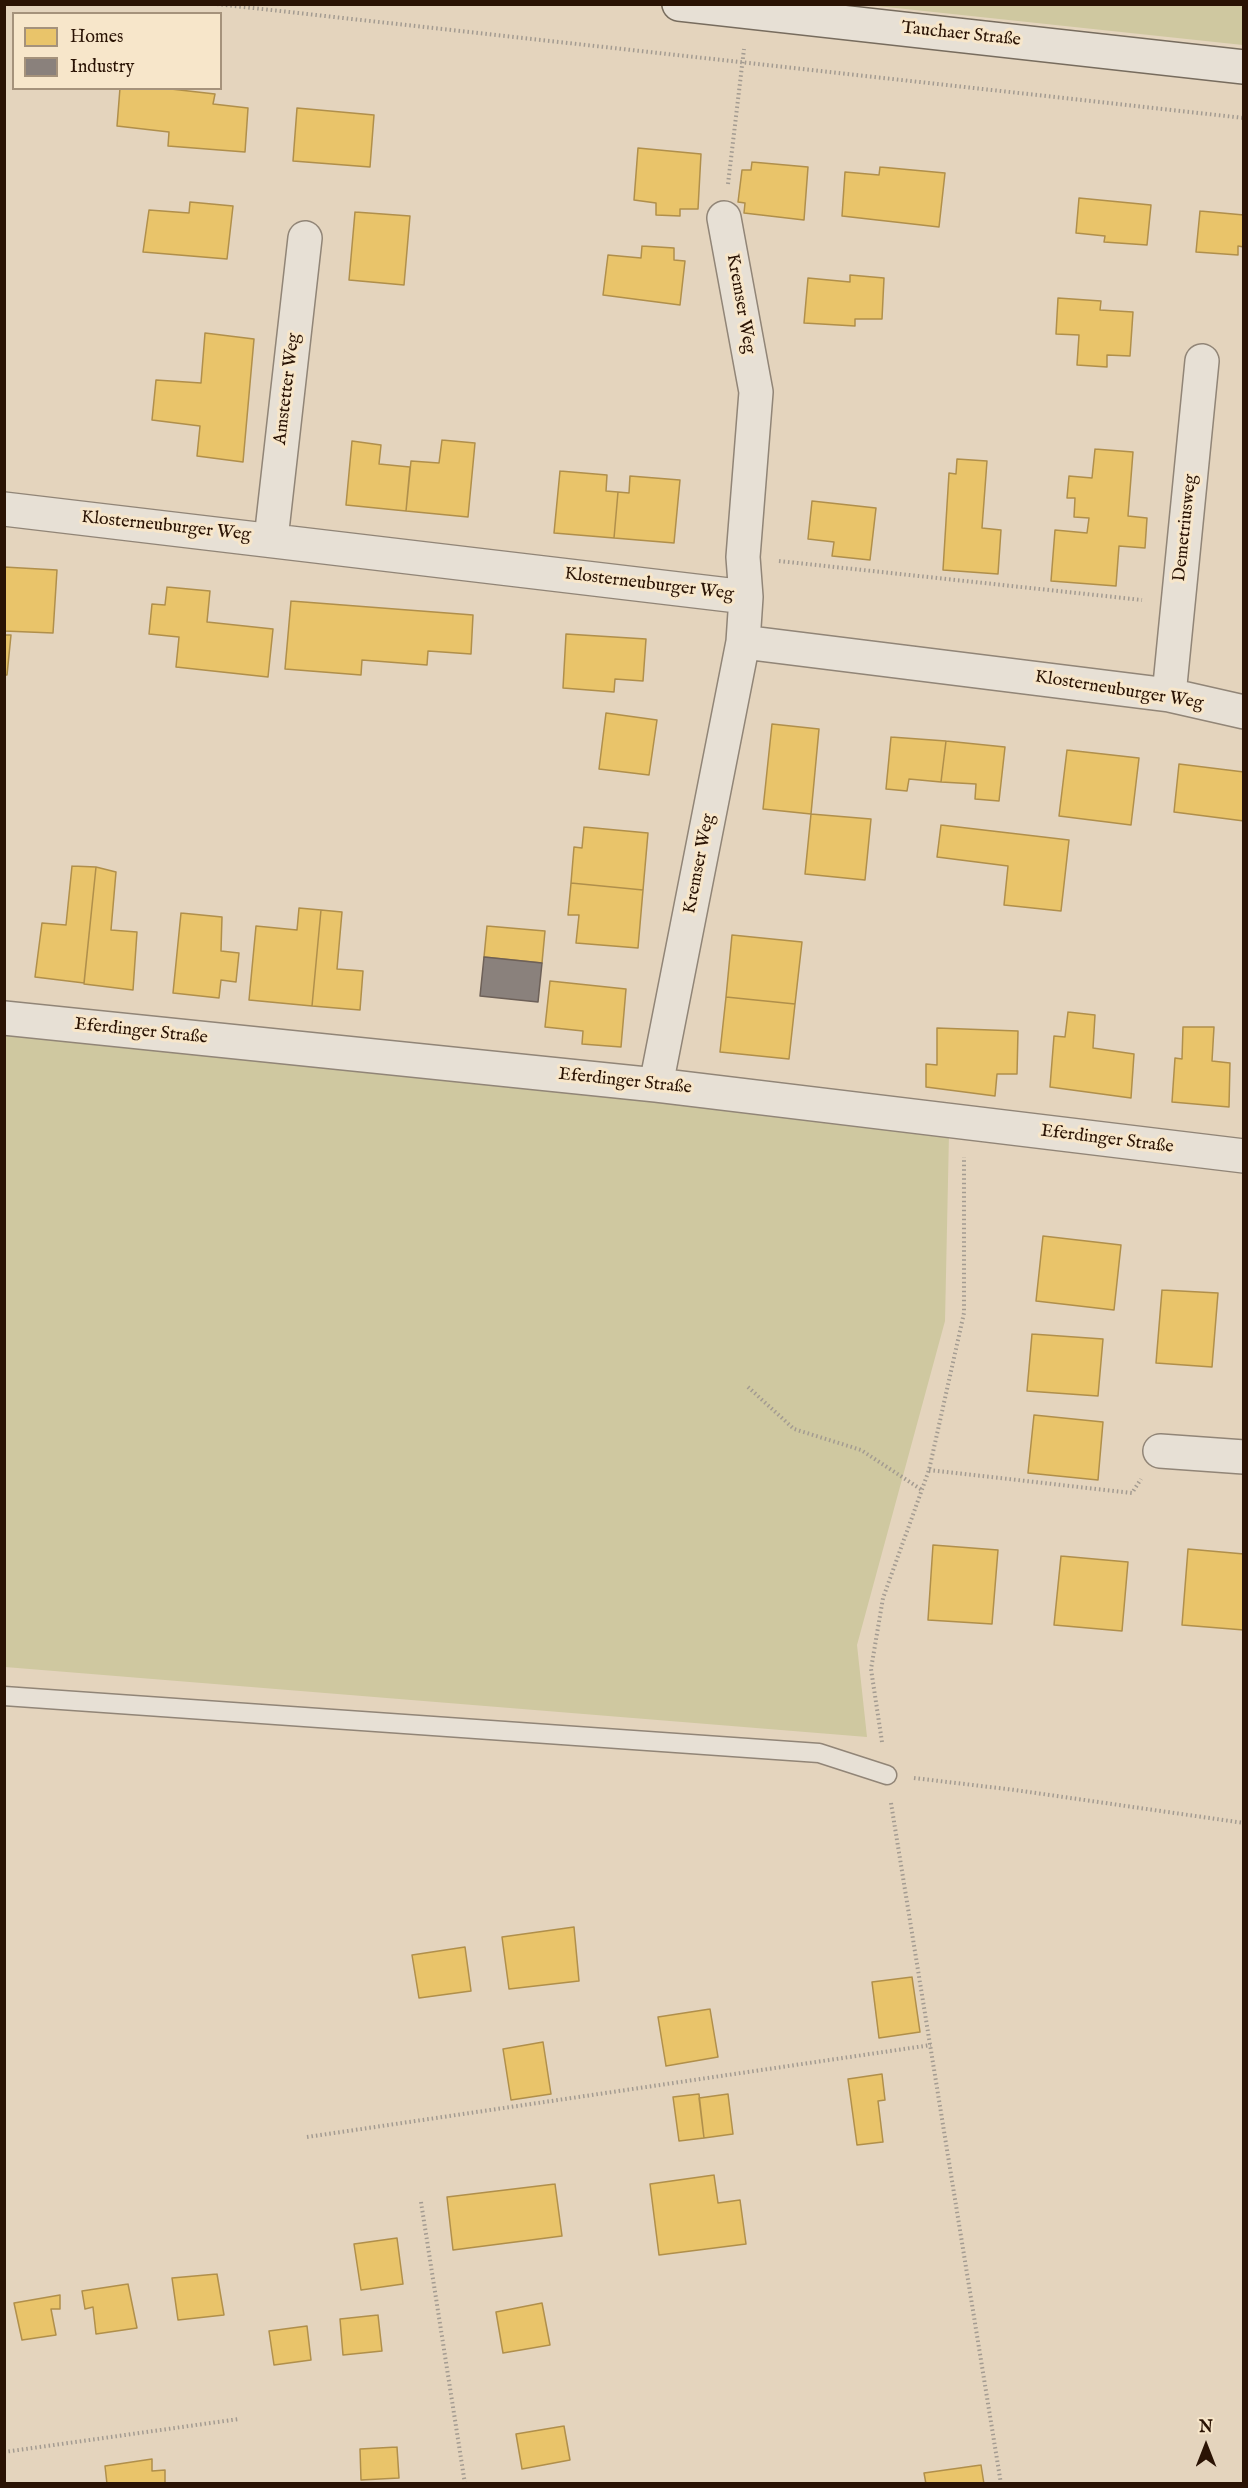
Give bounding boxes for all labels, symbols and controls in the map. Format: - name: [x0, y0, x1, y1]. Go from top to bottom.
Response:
- legend: [12, 12, 222, 90]
- street label: Tauchaer Straße: [900, 18, 1022, 52]
- text: Homes: [70, 26, 123, 49]
- text: Industry: [70, 56, 134, 79]
- street label: Kremser Weg: [721, 252, 759, 356]
- street label: Amstetter Weg: [270, 332, 306, 446]
- street label: Demetriusweg: [1170, 473, 1202, 583]
- street label: Klosterneuburger Weg: [80, 507, 252, 547]
- street label: Klosterneuburger Weg: [563, 564, 735, 606]
- street label: Klosterneuburger Weg: [1033, 667, 1205, 715]
- street label: Kremser Weg: [680, 812, 720, 916]
- street label: Eferdinger Straße: [73, 1014, 209, 1050]
- street label: Eferdinger Straße: [557, 1064, 693, 1100]
- street label: Eferdinger Straße: [1039, 1121, 1175, 1159]
- north arrow: [1176, 2416, 1236, 2476]
- text: N: [1199, 2418, 1213, 2438]

